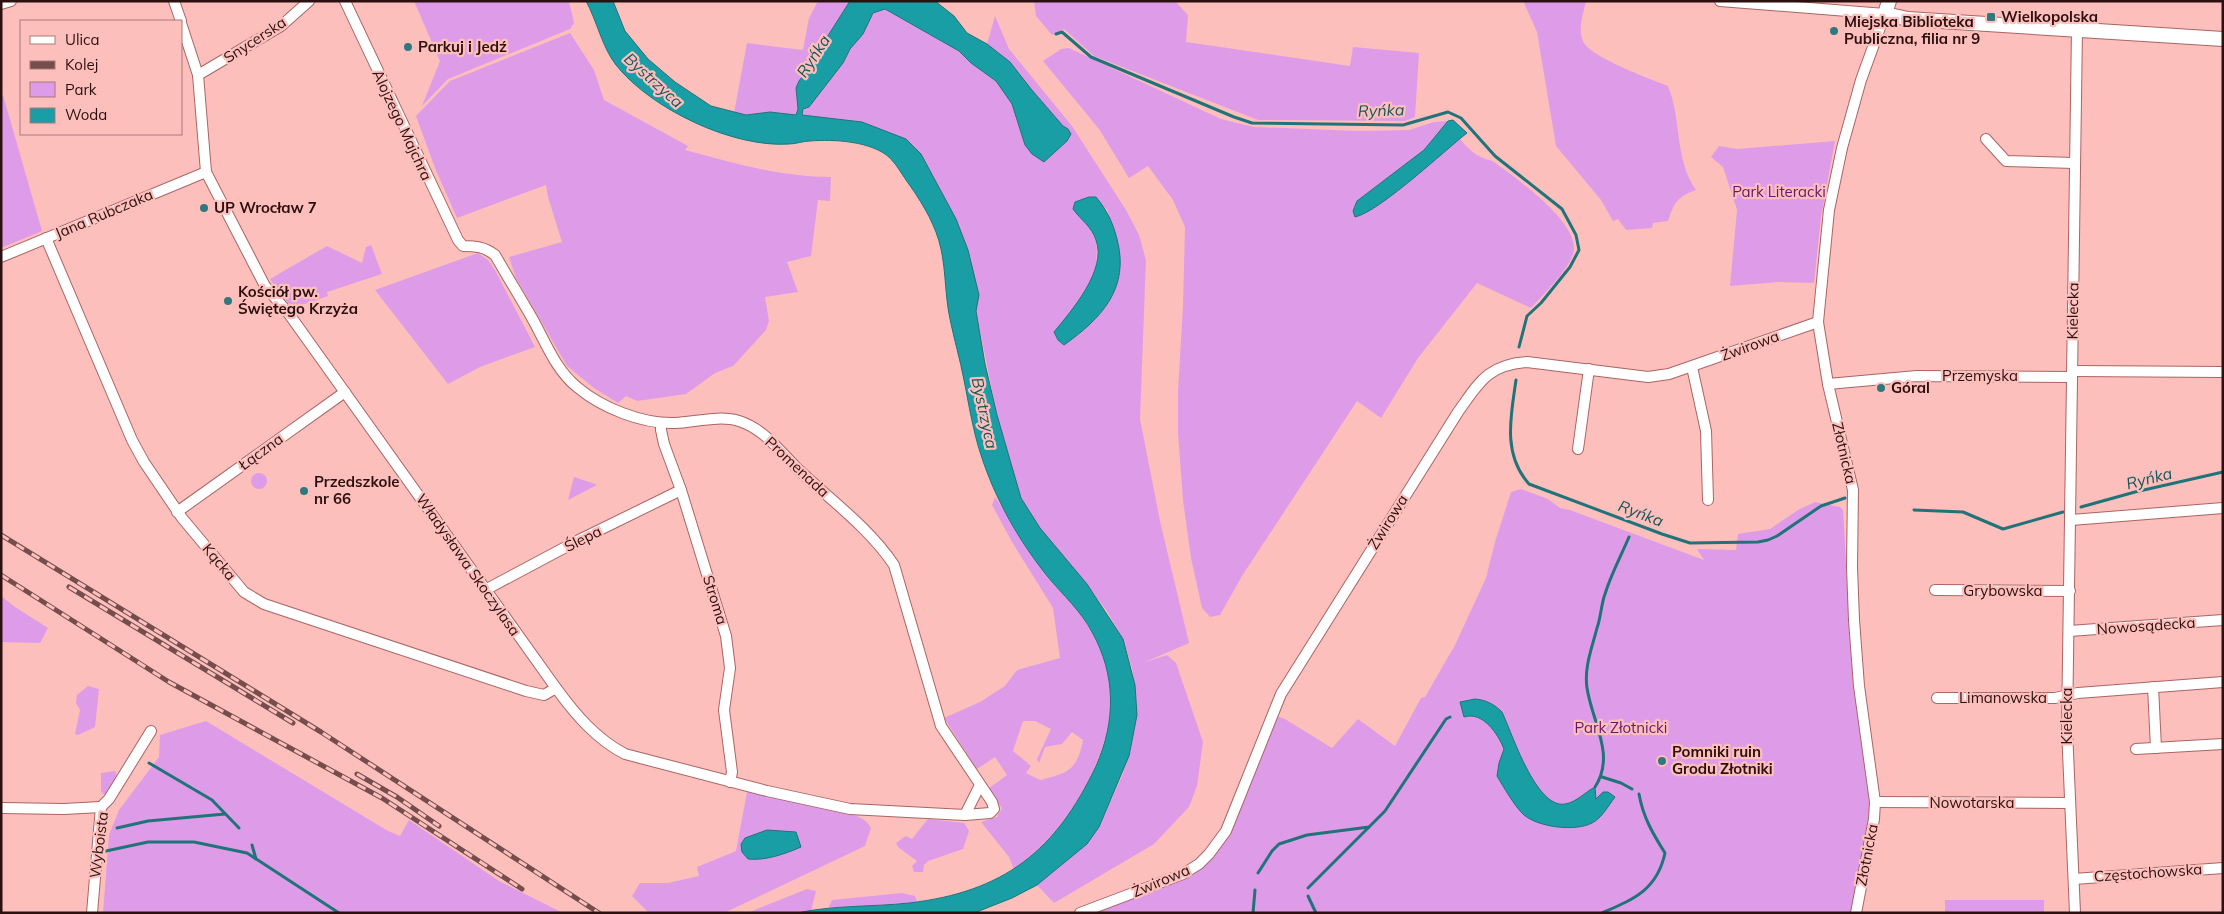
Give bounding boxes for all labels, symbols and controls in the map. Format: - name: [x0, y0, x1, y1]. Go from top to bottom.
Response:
- place label: Wielkopolska: [2001, 7, 2098, 26]
- marker: Wielkopolska: [1985, 11, 1997, 23]
- street label: Snycerska: [220, 12, 290, 67]
- place label: Miejska Biblioteka Publiczna, filia nr 9: [1844, 12, 1980, 48]
- legend: [20, 20, 182, 135]
- marker: Miejska Biblioteka Publiczna, filia nr 9: [1828, 25, 1840, 37]
- text: Ulica: [65, 30, 99, 49]
- water label: Ryńka: [792, 31, 834, 81]
- place label: Parkuj i Jedź: [418, 37, 507, 56]
- marker: Parkuj i Jedź: [402, 41, 414, 53]
- water label: Bystrzyca: [620, 48, 688, 112]
- text: Kolej: [65, 55, 98, 74]
- street label: Alojzego Majchra: [368, 66, 436, 183]
- text: Park: [65, 80, 97, 99]
- water label: Ryńka: [1357, 99, 1405, 121]
- text: Woda: [65, 105, 107, 124]
- park label: Park Literacki: [1732, 182, 1826, 201]
- street label: Jana Rubczaka: [52, 184, 156, 243]
- place label: UP Wrocław 7: [214, 198, 317, 217]
- marker: UP Wrocław 7: [198, 202, 210, 214]
- place label: Kościół pw. Świętego Krzyża: [238, 282, 358, 318]
- street label: Kielecka: [2063, 282, 2082, 340]
- marker: Kościół pw. Świętego Krzyża: [222, 295, 234, 307]
- street label: Żwirowa: [1718, 326, 1782, 365]
- street label: Przemyska: [1942, 366, 2018, 385]
- water label: Bystrzyca: [968, 375, 1002, 451]
- place label: Góral: [1891, 378, 1930, 397]
- marker: Góral: [1875, 382, 1887, 394]
- street label: Złotnicka: [1828, 420, 1861, 486]
- street label: Łączna: [234, 429, 287, 475]
- street label: Promenada: [761, 432, 833, 501]
- water label: Ryńka: [2124, 463, 2174, 493]
- place label: Przedszkole nr 66: [314, 472, 400, 508]
- marker: Przedszkole nr 66: [298, 485, 310, 497]
- street label: Władysława Skoczylasa: [412, 490, 525, 640]
- street label: Żwirowa: [1363, 491, 1412, 553]
- water label: Ryńka: [1616, 495, 1667, 531]
- street label: Ślepa: [561, 521, 604, 556]
- street label: Kącka: [198, 539, 240, 584]
- street label: Stroma: [699, 573, 732, 627]
- street label: Grybowska: [1963, 581, 2043, 600]
- street label: Nowosądecka: [2096, 613, 2196, 638]
- street label: Kielecka: [2057, 687, 2076, 745]
- street label: Limanowska: [1959, 688, 2047, 707]
- park label: Park Złotnicki: [1575, 718, 1667, 737]
- place label: Pomniki ruin Grodu Złotniki: [1672, 742, 1773, 778]
- marker: Pomniki ruin Grodu Złotniki: [1656, 755, 1668, 767]
- street label: Nowotarska: [1930, 793, 2014, 812]
- street label: Wyboista: [85, 811, 112, 879]
- street label: Złotnicka: [1851, 822, 1882, 887]
- street label: Częstochowska: [2093, 859, 2203, 886]
- street label: Żwirowa: [1129, 860, 1193, 901]

